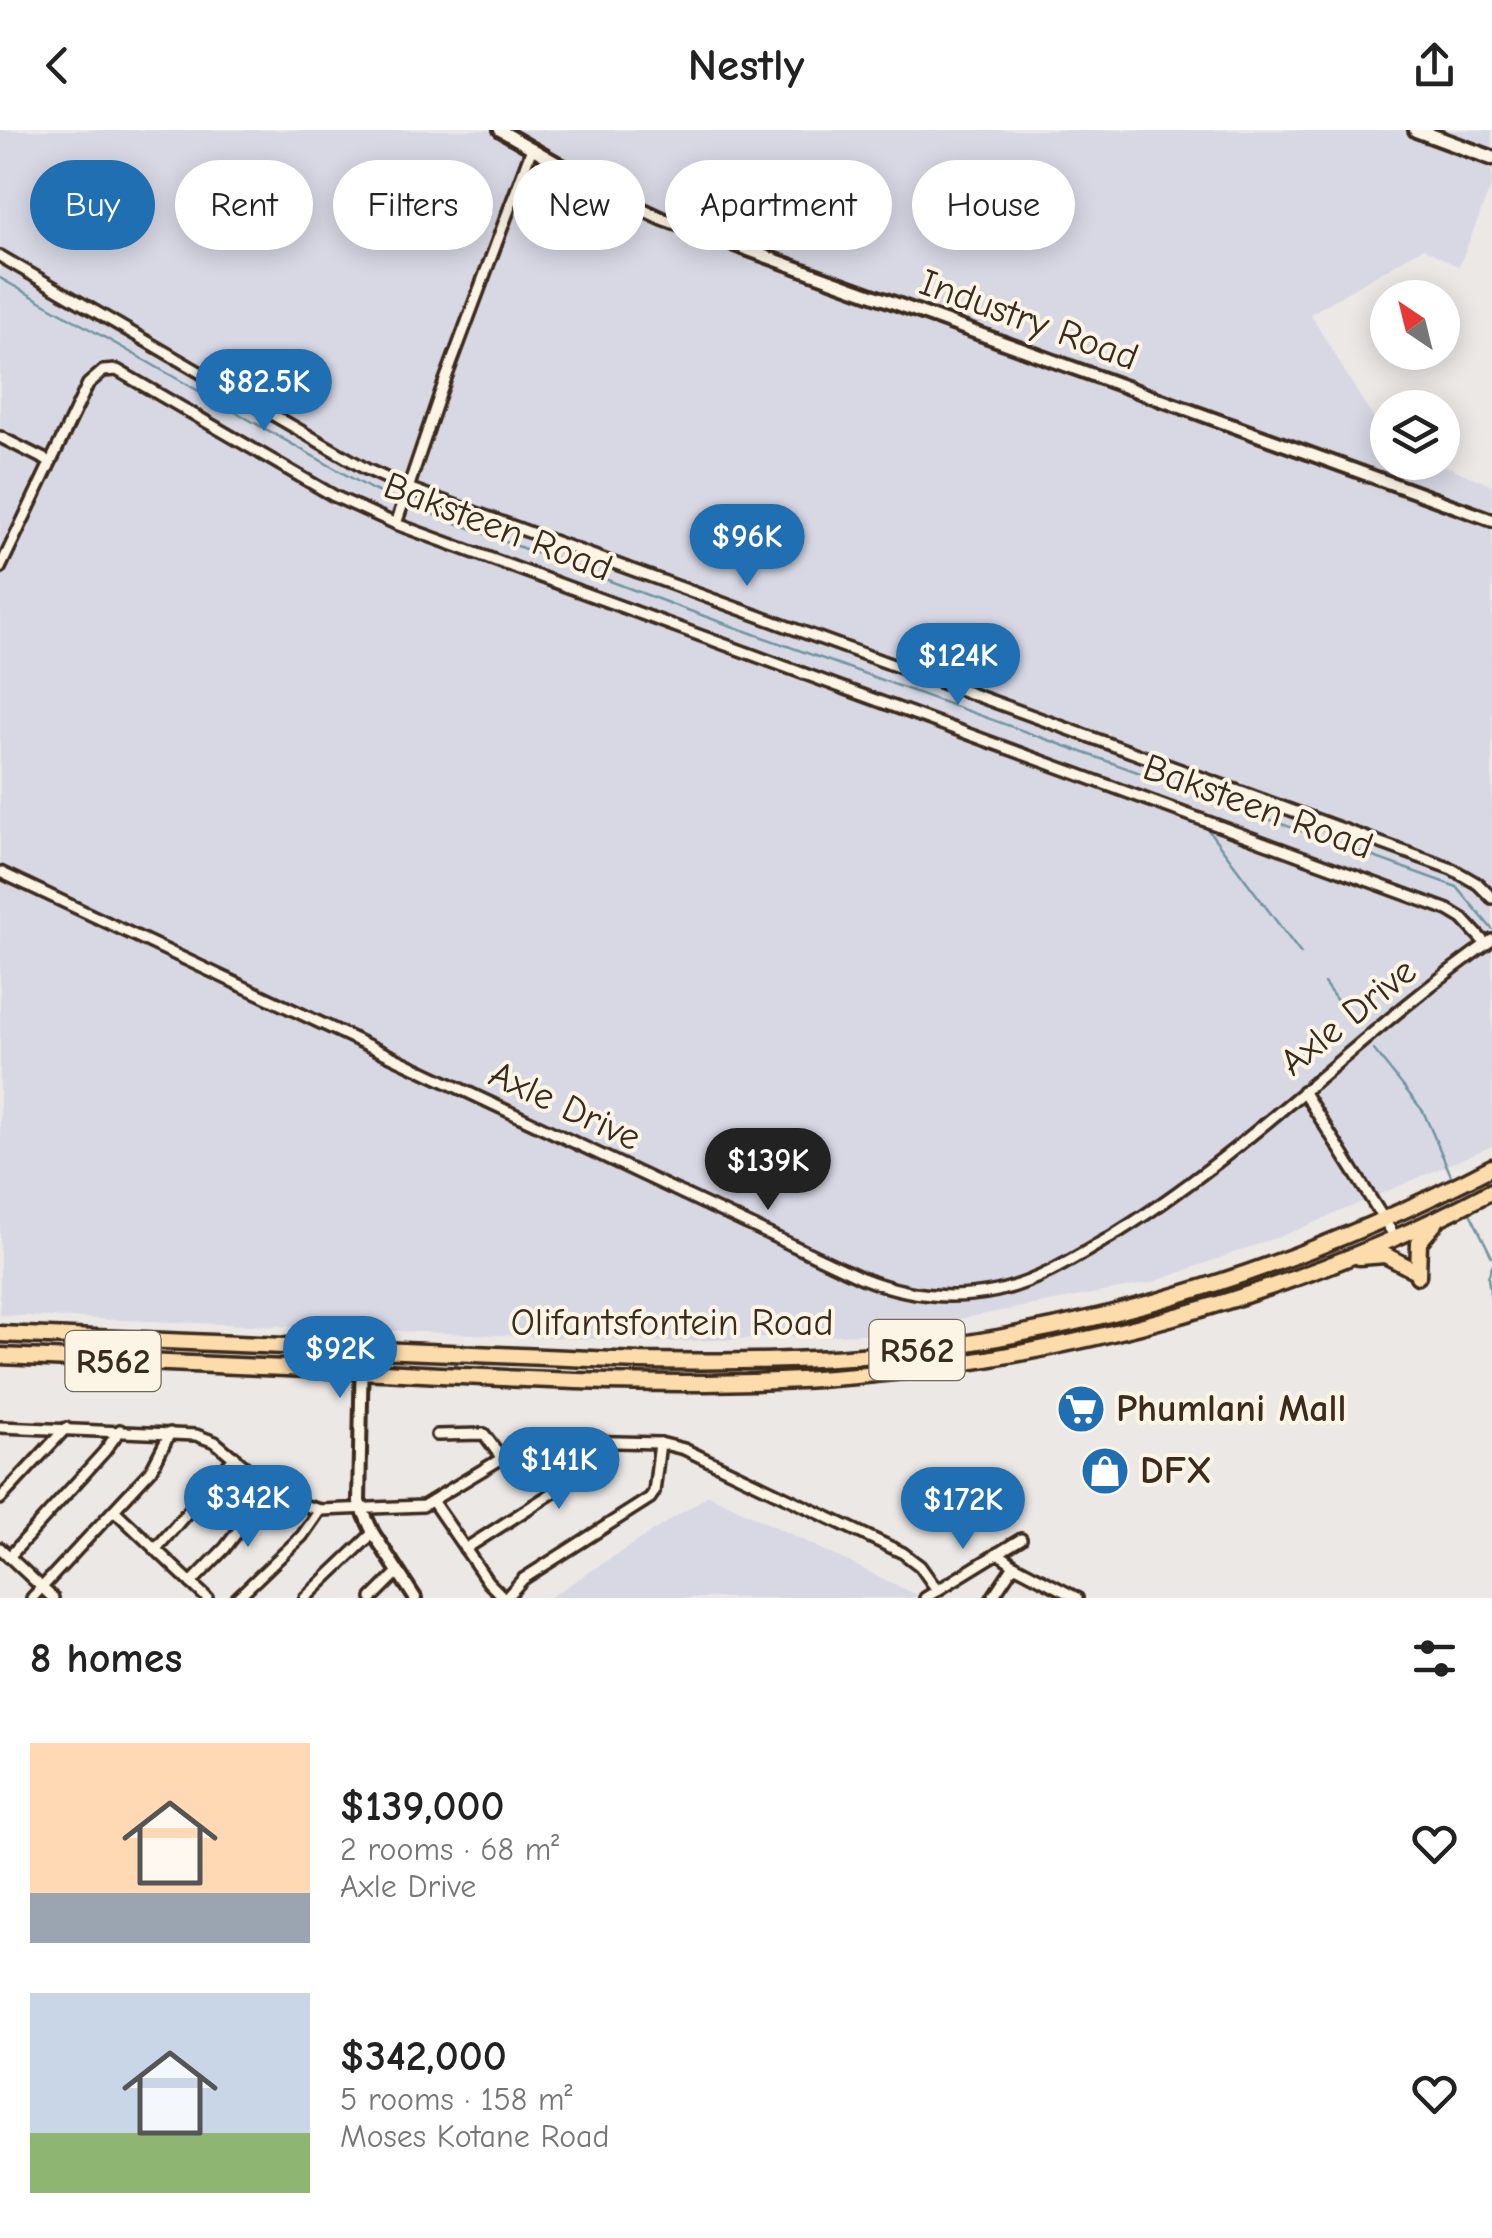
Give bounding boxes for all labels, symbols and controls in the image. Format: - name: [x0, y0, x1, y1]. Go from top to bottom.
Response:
- icon: back: [30, 38, 85, 93]
- icon: share: [1407, 38, 1462, 93]
- text: Nestly: [688, 39, 804, 91]
- chip: Buy: [30, 160, 155, 250]
- chip: Rent: [175, 160, 313, 250]
- chip: Filters: [333, 160, 493, 250]
- chip: New: [513, 160, 645, 250]
- chip: Apartment: [665, 160, 892, 250]
- chip: House: [912, 160, 1075, 250]
- street label: Industry Road: [914, 260, 1144, 380]
- north arrow: [1370, 280, 1460, 370]
- map controls: [1370, 280, 1460, 480]
- pin: $82.5K: [183, 349, 345, 434]
- text: $82.5K: [218, 363, 310, 400]
- button: layers: [1370, 390, 1460, 480]
- street label: Baksteen Road: [378, 463, 618, 591]
- pin: $96K: [688, 504, 806, 589]
- text: $96K: [712, 518, 782, 555]
- pin: $124K: [888, 623, 1028, 708]
- text: $124K: [918, 637, 998, 674]
- street label: Baksteen Road: [1137, 745, 1379, 869]
- street label: Axle Drive: [1271, 949, 1425, 1085]
- street label: Axle Drive: [482, 1052, 648, 1160]
- pin: $139K: [698, 1128, 838, 1213]
- text: $139K: [727, 1142, 809, 1179]
- street label: Olifantsfontein Road: [510, 1301, 834, 1345]
- pin: $92K: [281, 1316, 399, 1401]
- road number: R562: [870, 1320, 964, 1380]
- text: $92K: [305, 1330, 375, 1367]
- road number: R562: [66, 1331, 160, 1391]
- supermarket icon: Phumlani Mall: [1055, 1383, 1107, 1435]
- place label: Phumlani Mall: [1116, 1387, 1347, 1431]
- pin: $141K: [489, 1427, 629, 1512]
- text: $141K: [520, 1441, 598, 1478]
- shop icon: DFX: [1079, 1445, 1131, 1497]
- place label: DFX: [1140, 1449, 1213, 1493]
- pin: $342K: [178, 1465, 318, 1550]
- pin: $172K: [893, 1467, 1033, 1552]
- text: $342K: [206, 1479, 290, 1516]
- text: $172K: [923, 1481, 1003, 1518]
- icon: filters: [1407, 1631, 1462, 1686]
- text: 8 homes: [30, 1634, 182, 1683]
- text: $139,000: [340, 1782, 505, 1831]
- icon: home: [110, 1783, 230, 1903]
- icon: heart: [1407, 1816, 1462, 1871]
- text: 2 rooms · 68 m²: [340, 1831, 559, 1868]
- text: Axle Drive: [340, 1868, 476, 1905]
- text: $342,000: [340, 2032, 507, 2081]
- icon: home: [110, 2033, 230, 2153]
- icon: heart: [1407, 2066, 1462, 2121]
- text: 5 rooms · 158 m²: [340, 2081, 572, 2118]
- text: Moses Kotane Road: [340, 2118, 610, 2155]

